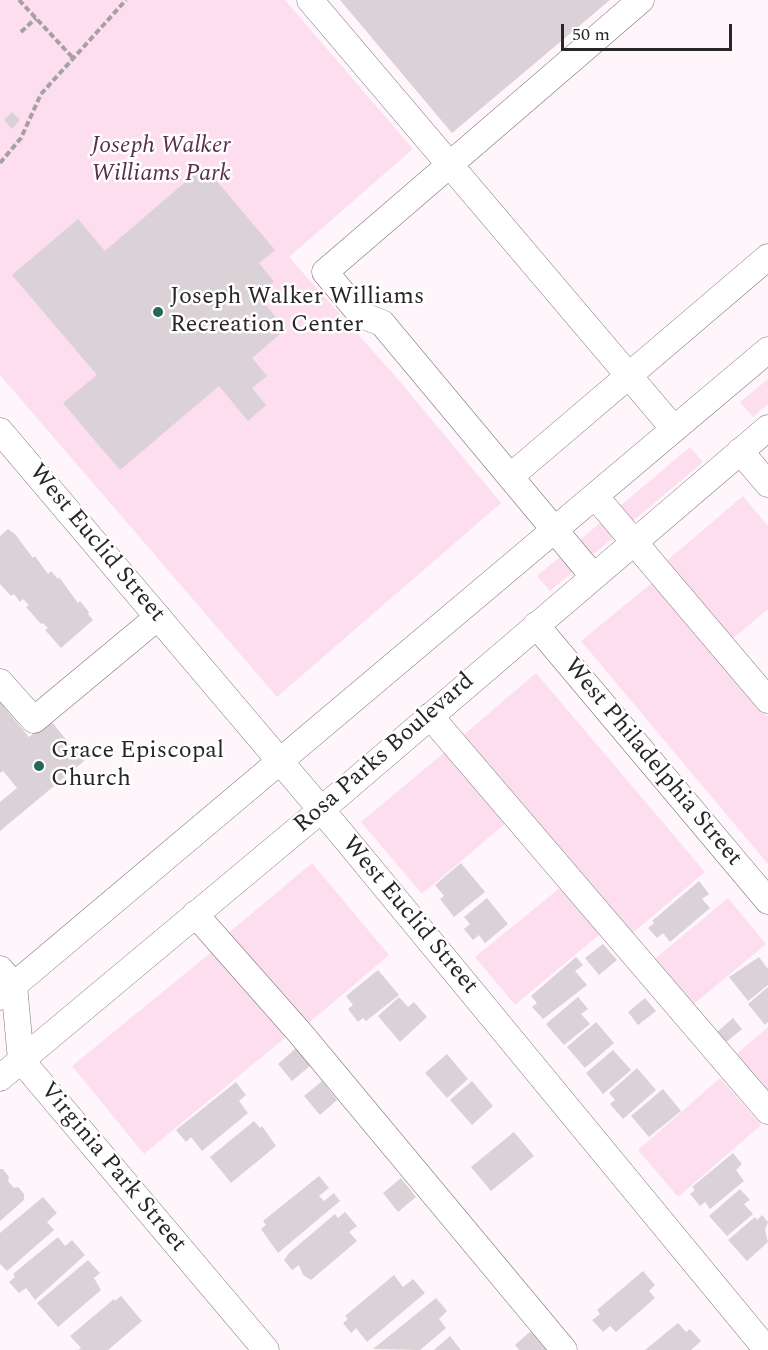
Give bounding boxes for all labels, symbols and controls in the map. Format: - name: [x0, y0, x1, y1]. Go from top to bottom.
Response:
- scale bar: [564, 12, 735, 50]
- text: 50 m: [572, 21, 610, 48]
- park label: Joseph Walker Williams Park: [91, 133, 231, 189]
- place label: Joseph Walker Williams Recreation Center: [170, 284, 424, 340]
- marker: Joseph Walker Williams Recreation Center: [151, 305, 165, 319]
- street label: West Euclid Street: [22, 459, 170, 629]
- street label: West Philadelphia Street: [557, 653, 747, 873]
- street label: Rosa Parks Boulevard: [289, 668, 481, 840]
- place label: Grace Episcopal Church: [51, 738, 224, 794]
- marker: Grace Episcopal Church: [32, 759, 46, 773]
- street label: West Euclid Street: [335, 831, 483, 1001]
- street label: Virginia Park Street: [33, 1077, 191, 1259]

